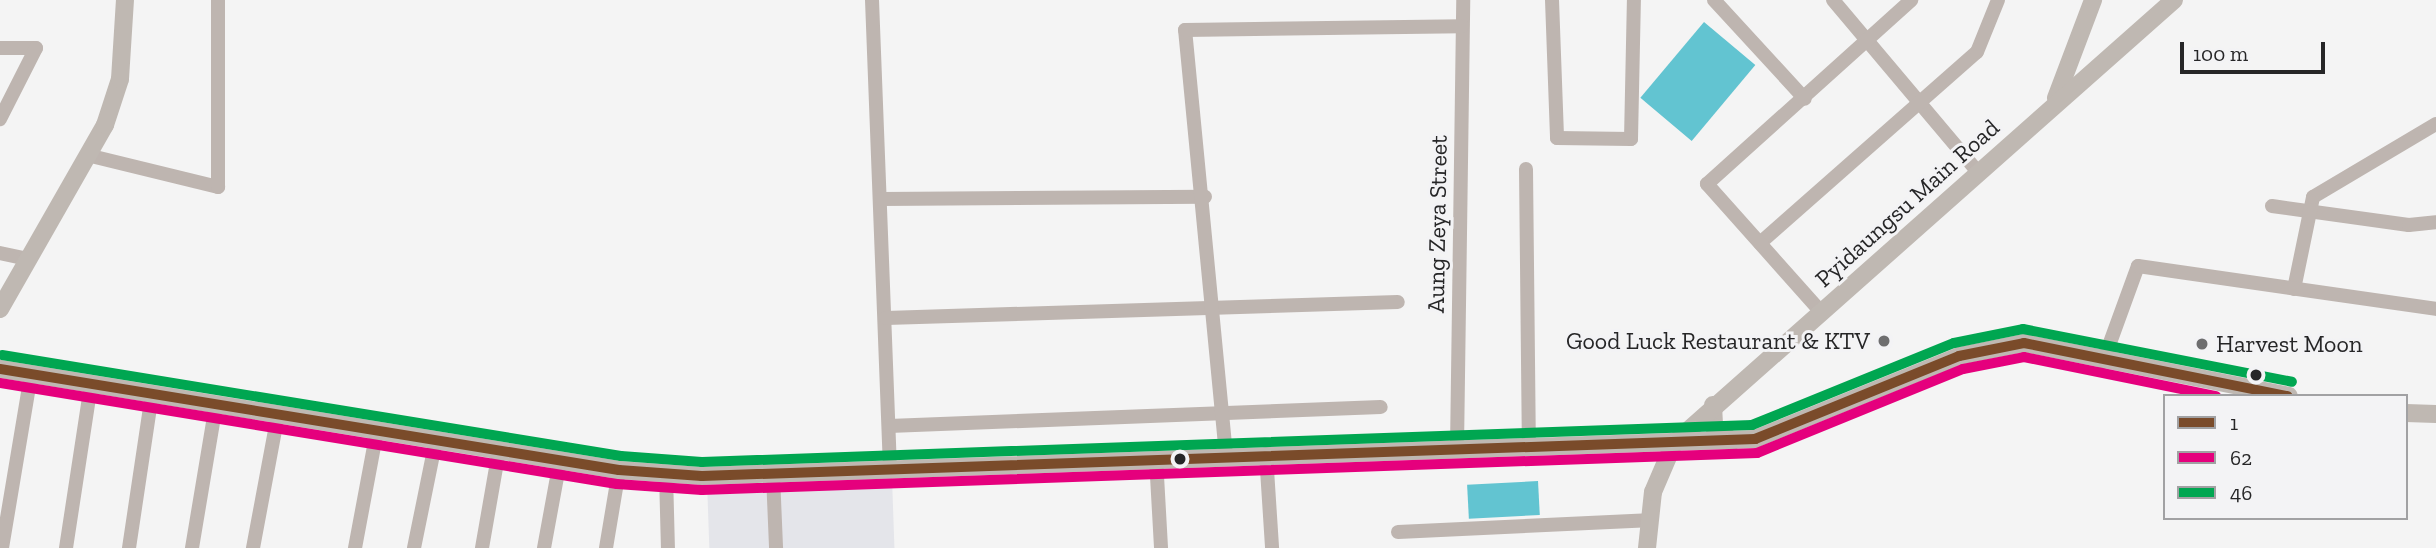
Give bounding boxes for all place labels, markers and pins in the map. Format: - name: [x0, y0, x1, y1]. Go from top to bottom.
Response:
- place label: Good Luck Restaurant & KTV: [1566, 327, 1870, 355]
- place label: Harvest Moon: [2216, 330, 2362, 358]
- marker: Good Luck Restaurant & KTV: [1876, 333, 1892, 349]
- marker: Harvest Moon: [2194, 336, 2210, 352]
- unlabelled marker: [2249, 368, 2263, 382]
- unlabelled marker: [1173, 452, 1187, 466]

